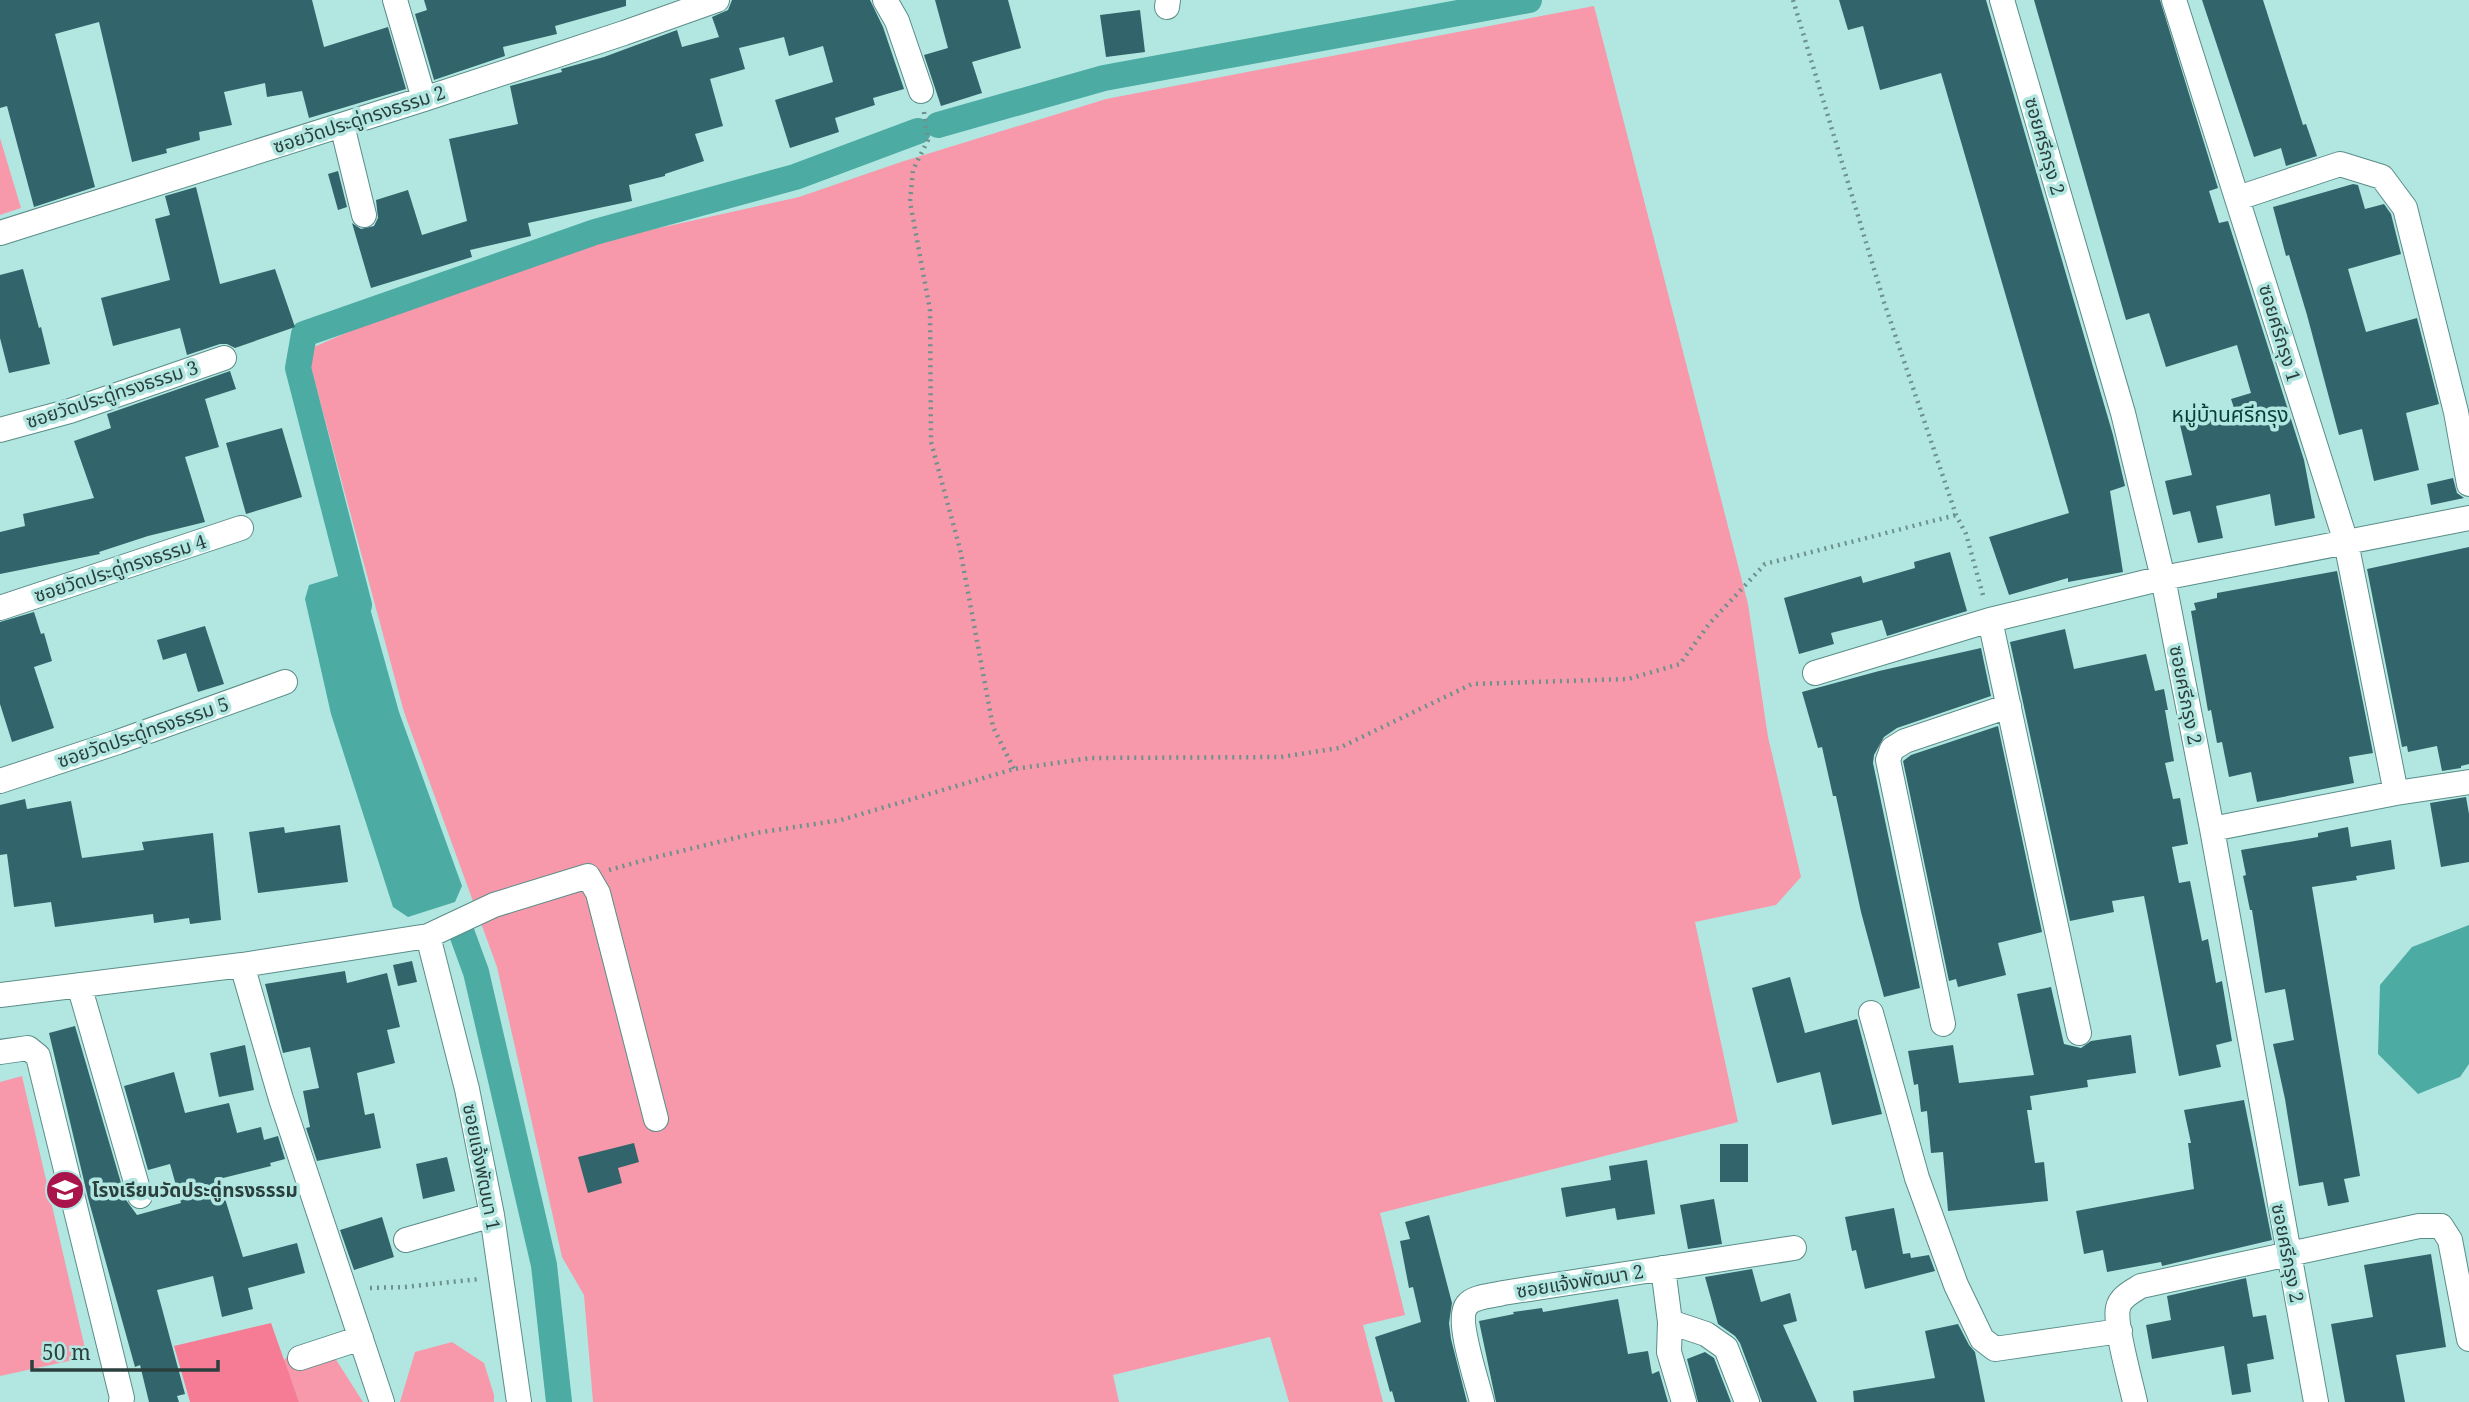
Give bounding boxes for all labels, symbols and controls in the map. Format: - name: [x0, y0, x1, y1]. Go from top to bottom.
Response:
- street label: ซอยวัดประดู่ทรงธรรม 2: [269, 79, 449, 159]
- street label: ซอยศรีกรุง 2: [2019, 94, 2071, 198]
- street label: ซอยศรีกรุง 1: [2253, 281, 2307, 385]
- street label: ซอยวัดประดู่ทรงธรรม 3: [22, 354, 202, 434]
- district label: หมู่บ้านศรีกรุง: [2172, 400, 2288, 428]
- street label: ซอยวัดประดู่ทรงธรรม 4: [30, 528, 210, 608]
- street label: ซอยศรีกรุง 2: [2164, 643, 2208, 747]
- street label: ซอยวัดประดู่ทรงธรรม 5: [54, 690, 232, 774]
- street label: ซอยแจ้งพัฒนา 1: [457, 1101, 507, 1233]
- school or university icon: โรงเรียนวัดประดู่ทรงธรรม: [44, 1169, 86, 1211]
- place label: โรงเรียนวัดประดู่ทรงธรรม: [92, 1177, 298, 1203]
- street label: ซอยศรีกรุง 2: [2266, 1201, 2310, 1305]
- street label: ซอยแจ้งพัฒนา 2: [1514, 1258, 1646, 1304]
- scale bar: [32, 1328, 217, 1372]
- text: 50 m: [42, 1338, 91, 1366]

